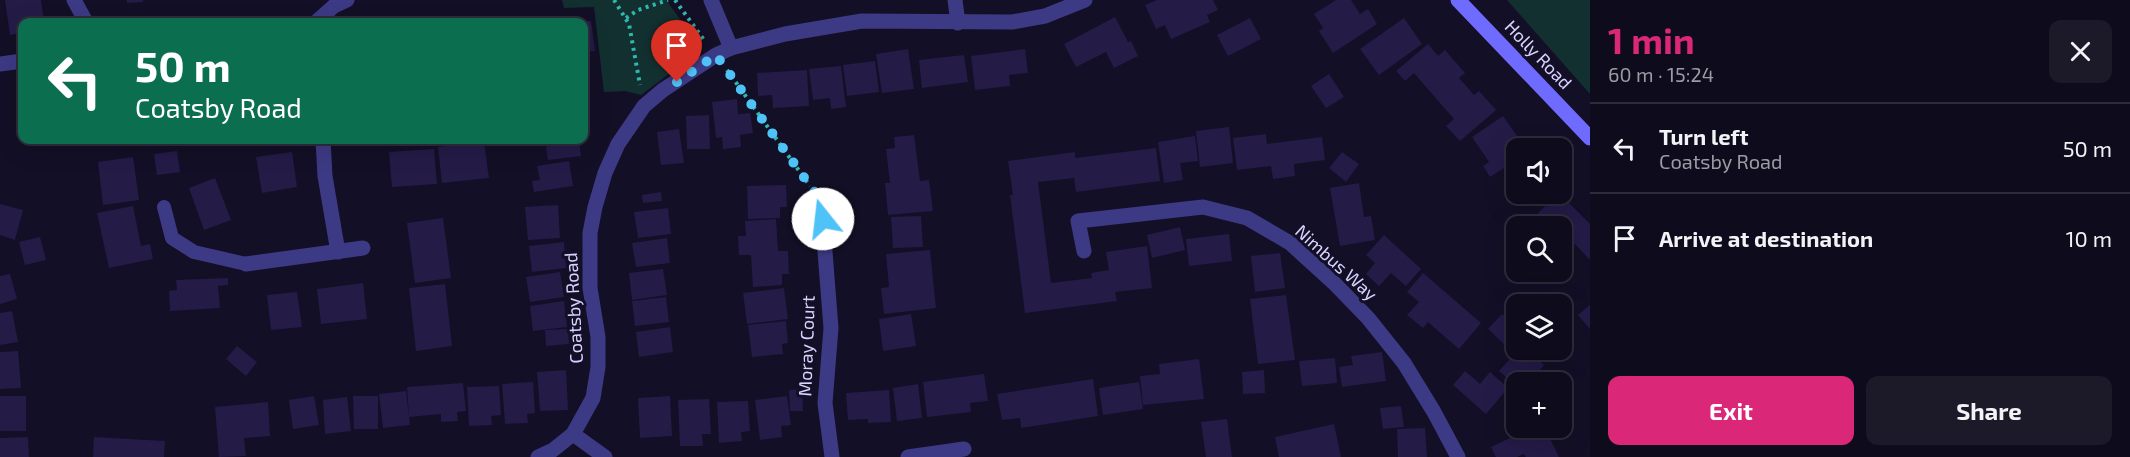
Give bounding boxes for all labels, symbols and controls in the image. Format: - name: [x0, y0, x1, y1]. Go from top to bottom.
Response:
- street label: Holly Road: [1501, 15, 1577, 93]
- text: 1 min: [1608, 18, 1695, 61]
- pin: [651, 20, 702, 82]
- button: close: [2049, 20, 2112, 83]
- icon: arrive: [660, 29, 693, 62]
- text: 50 m: [135, 40, 231, 90]
- icon: left: [36, 42, 114, 120]
- text: 60 m · 15:24: [1608, 62, 1714, 86]
- text: Coatsby Road: [135, 91, 302, 123]
- text: Turn left: [1659, 123, 1748, 149]
- icon: left: [1608, 132, 1641, 165]
- text: 50 m: [2063, 135, 2112, 161]
- map controls: [1506, 138, 1572, 438]
- button: sound: [1506, 138, 1572, 204]
- text: Coatsby Road: [1659, 149, 1782, 173]
- position arrow: [791, 187, 855, 251]
- button: search: [1506, 216, 1572, 282]
- street label: Nimbus Way: [1291, 220, 1383, 305]
- icon: arrive: [1608, 222, 1641, 255]
- text: Arrive at destination: [1659, 225, 1873, 251]
- text: 10 m: [2066, 225, 2112, 251]
- street label: Coatsby Road: [559, 252, 587, 364]
- button: layers: [1506, 294, 1572, 360]
- street label: Moray Court: [793, 295, 819, 397]
- button: +: [1506, 372, 1572, 438]
- button: Exit: [1608, 376, 1854, 445]
- button: Share: [1866, 376, 2112, 445]

